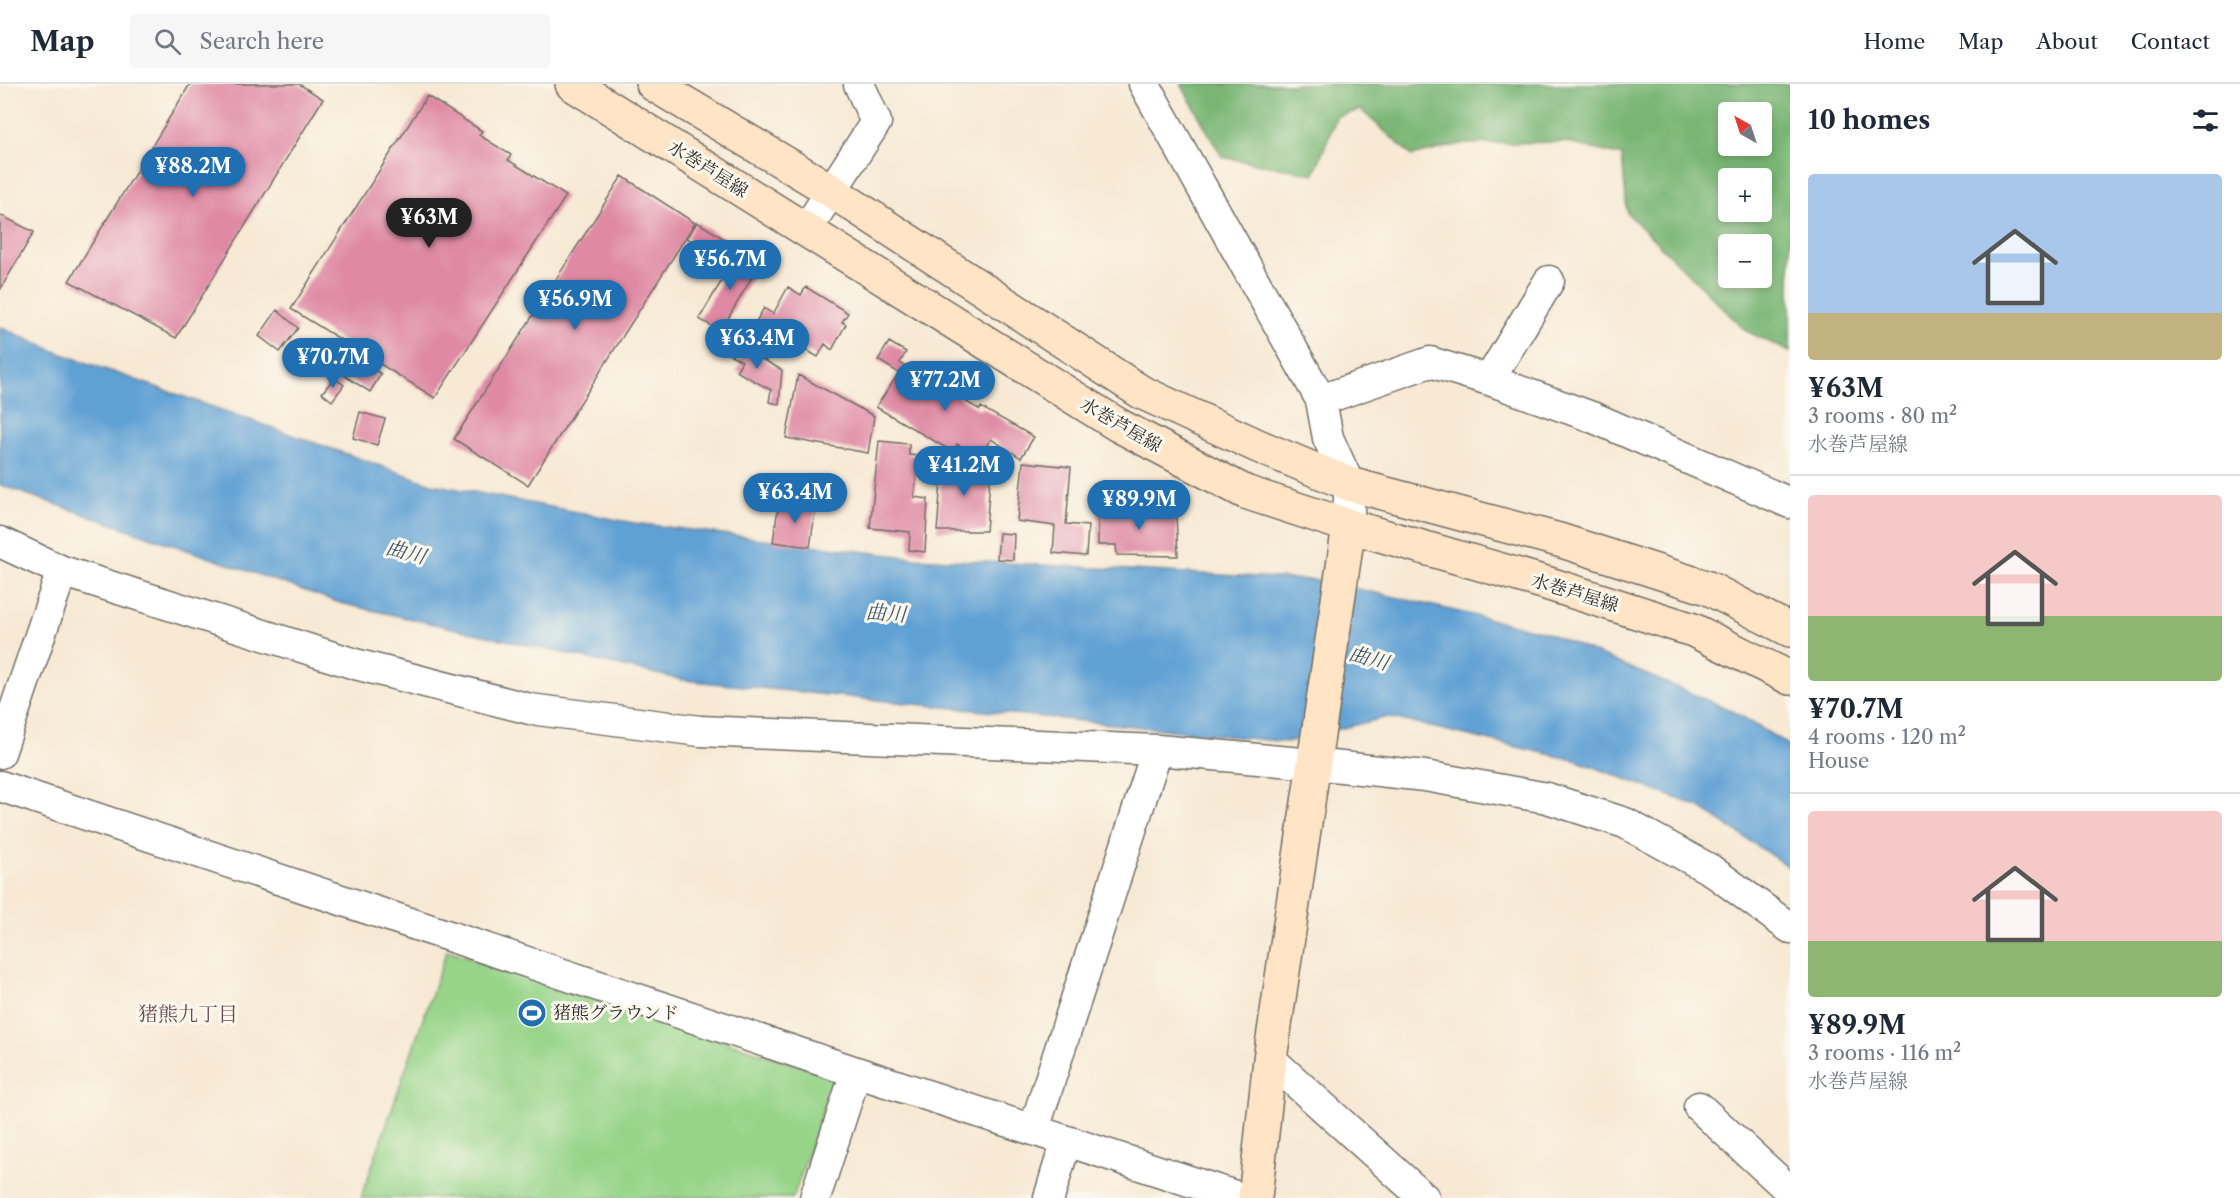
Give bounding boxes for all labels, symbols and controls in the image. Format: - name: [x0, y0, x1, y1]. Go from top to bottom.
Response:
- search box: [130, 14, 550, 68]
- text: Map: [30, 24, 94, 58]
- icon: search: [151, 25, 184, 58]
- text: Search here: [199, 28, 324, 55]
- text: Home: [1864, 29, 1925, 54]
- text: Map: [1958, 29, 2003, 54]
- text: About: [2036, 29, 2098, 54]
- text: Contact: [2131, 29, 2210, 54]
- north arrow: [1718, 102, 1772, 156]
- map controls: [1718, 102, 1772, 288]
- text: 10 homes: [1808, 104, 1930, 136]
- icon: filters: [2189, 104, 2222, 137]
- street label: 水巻芦屋線: [664, 136, 752, 202]
- pin: ¥88.2M: [144, 147, 242, 198]
- text: ¥88.2M: [155, 154, 231, 178]
- button: +: [1718, 168, 1772, 222]
- pin: ¥63M: [393, 198, 465, 249]
- text: ¥63M: [400, 205, 458, 229]
- icon: home: [1961, 213, 2069, 321]
- button: −: [1718, 234, 1772, 288]
- pin: ¥56.7M: [681, 240, 779, 291]
- text: ¥56.7M: [693, 247, 767, 271]
- pin: ¥56.9M: [526, 280, 624, 331]
- text: ¥56.9M: [538, 287, 612, 311]
- pin: ¥63.4M: [708, 319, 806, 370]
- text: ¥63.4M: [719, 326, 795, 350]
- pin: ¥70.7M: [284, 338, 382, 389]
- text: ¥70.7M: [296, 345, 370, 369]
- pin: ¥77.2M: [896, 361, 994, 412]
- text: ¥77.2M: [909, 368, 981, 392]
- text: ¥63M: [1808, 372, 1884, 404]
- street label: 水巻芦屋線: [1077, 393, 1165, 457]
- text: 3 rooms · 80 m²: [1808, 404, 1957, 428]
- text: 水巻芦屋線: [1808, 432, 1908, 456]
- pin: ¥41.2M: [915, 446, 1013, 497]
- text: ¥41.2M: [927, 453, 1001, 477]
- pin: ¥63.4M: [746, 473, 844, 524]
- text: ¥63.4M: [757, 480, 833, 504]
- pin: ¥89.9M: [1090, 480, 1188, 531]
- text: ¥89.9M: [1101, 487, 1177, 511]
- icon: home: [1961, 534, 2069, 642]
- water label: 曲川: [384, 535, 430, 569]
- street label: 水巻芦屋線: [1529, 569, 1621, 617]
- water label: 曲川: [865, 600, 909, 627]
- water label: 曲川: [1346, 641, 1393, 676]
- text: ¥70.7M: [1808, 693, 1904, 725]
- text: 4 rooms · 120 m²: [1808, 725, 1966, 749]
- text: House: [1808, 749, 1869, 773]
- icon: home: [1961, 850, 2069, 958]
- sports icon: 猪熊グラウンド: [516, 997, 548, 1029]
- district label: 猪熊九丁目: [138, 1002, 238, 1026]
- place label: 猪熊グラウンド: [553, 1002, 679, 1024]
- text: ¥89.9M: [1808, 1009, 1906, 1041]
- text: 3 rooms · 116 m²: [1808, 1041, 1961, 1065]
- text: 水巻芦屋線: [1808, 1069, 1908, 1093]

